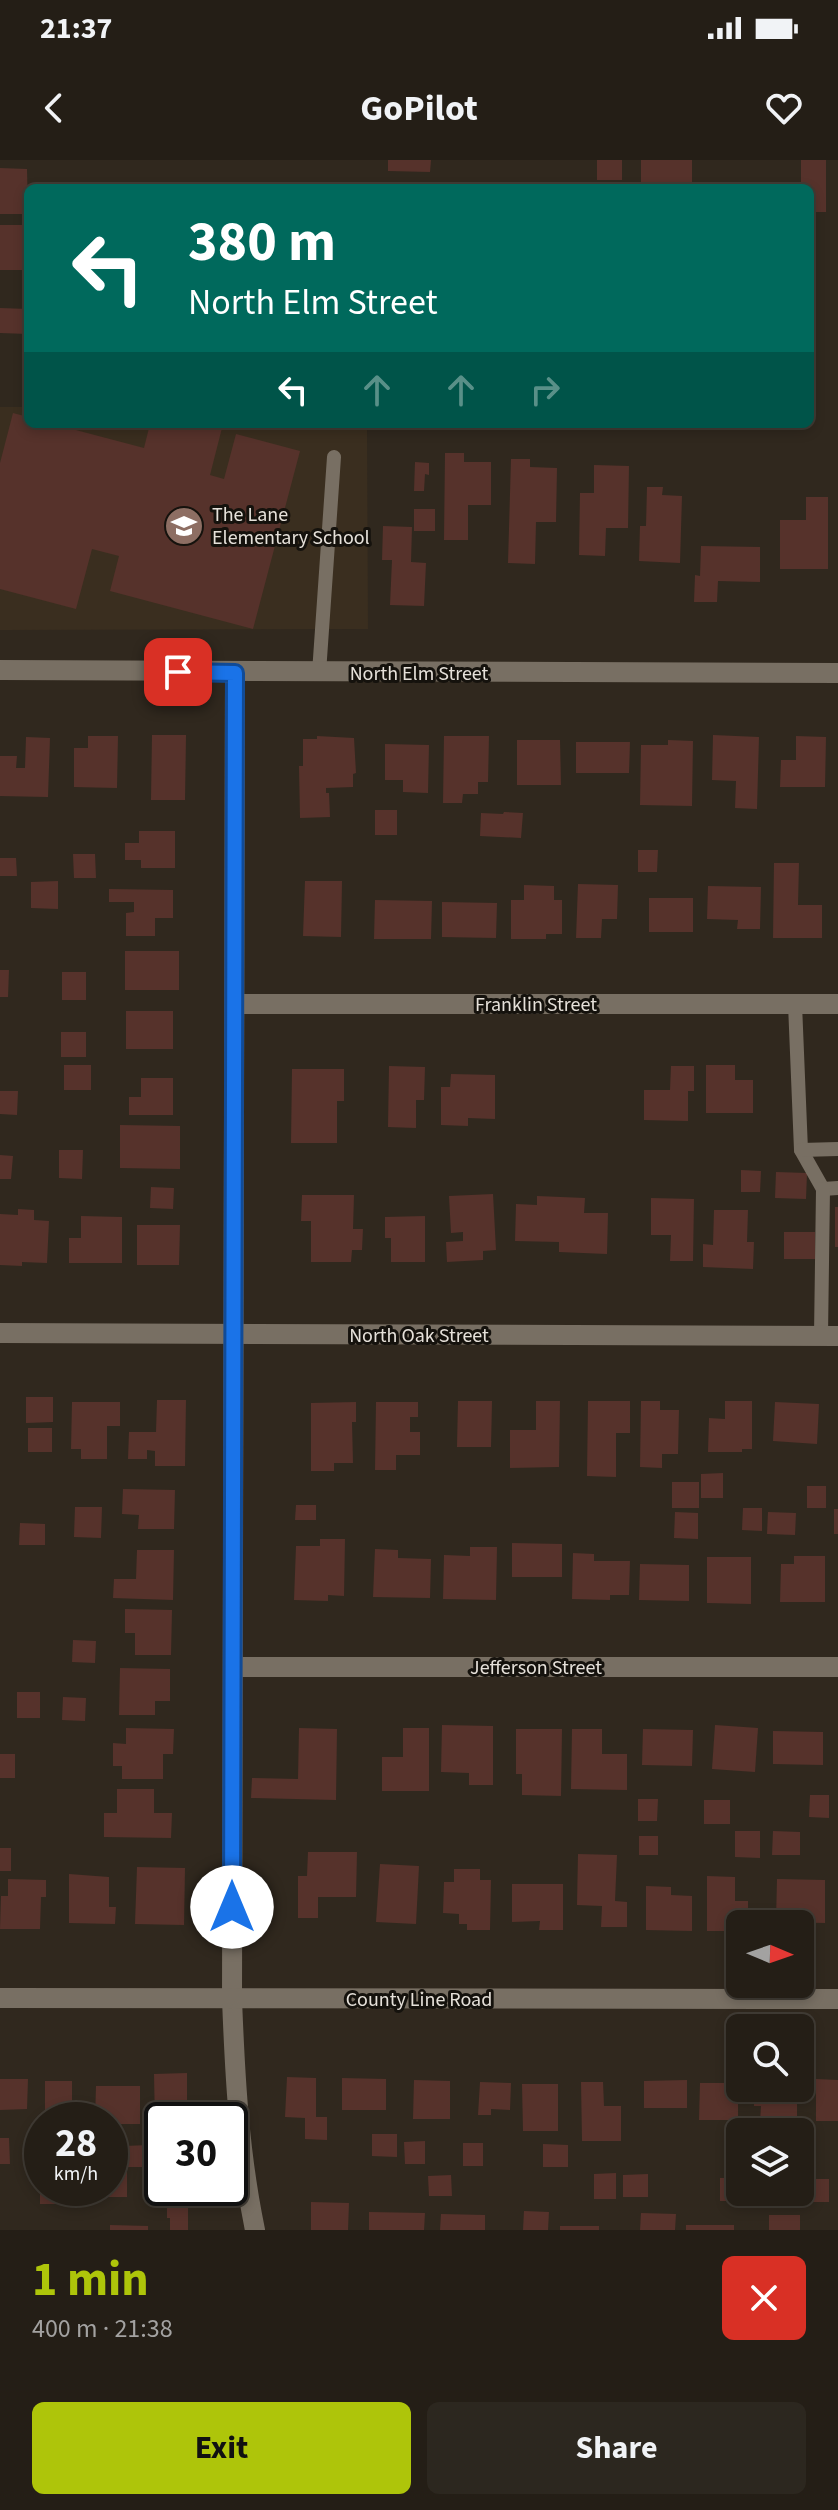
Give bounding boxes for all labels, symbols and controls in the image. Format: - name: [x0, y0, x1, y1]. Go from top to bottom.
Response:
- text: 21:37: [40, 7, 112, 50]
- text: GoPilot: [360, 83, 478, 134]
- icon: back: [32, 86, 76, 130]
- icon: heart: [762, 86, 806, 130]
- text: 380 m: [188, 203, 336, 282]
- icon: left: [56, 216, 160, 320]
- text: North Elm Street: [188, 277, 438, 328]
- icon: left: [271, 368, 315, 412]
- icon: ahead: [355, 368, 399, 412]
- icon: ahead: [439, 368, 483, 412]
- icon: right: [523, 368, 567, 412]
- place label: The Lane Elementary School: [212, 501, 370, 552]
- school or university icon: The Lane Elementary School: [163, 505, 205, 547]
- pin: [144, 638, 212, 706]
- icon: arrive: [156, 650, 200, 694]
- street label: North Elm Street: [350, 660, 489, 688]
- street label: Franklin Street: [475, 991, 597, 1019]
- street label: North Oak Street: [349, 1322, 489, 1350]
- street label: Jefferson Street: [470, 1654, 602, 1682]
- position arrow: [190, 1865, 274, 1949]
- north arrow: [726, 1910, 814, 1998]
- map controls: [726, 1910, 814, 2206]
- street label: County Line Road: [346, 1986, 492, 2014]
- button: search: [726, 2014, 814, 2102]
- speed limit sign: 30: [144, 2102, 248, 2206]
- text: 28: [55, 2115, 97, 2172]
- button: layers: [726, 2118, 814, 2206]
- text: km/h: [54, 2160, 98, 2188]
- text: 1 min: [32, 2246, 149, 2314]
- button: close: [722, 2256, 806, 2340]
- text: 400 m · 21:38: [32, 2310, 173, 2347]
- button: Exit: [32, 2402, 411, 2494]
- button: Share: [427, 2402, 806, 2494]

